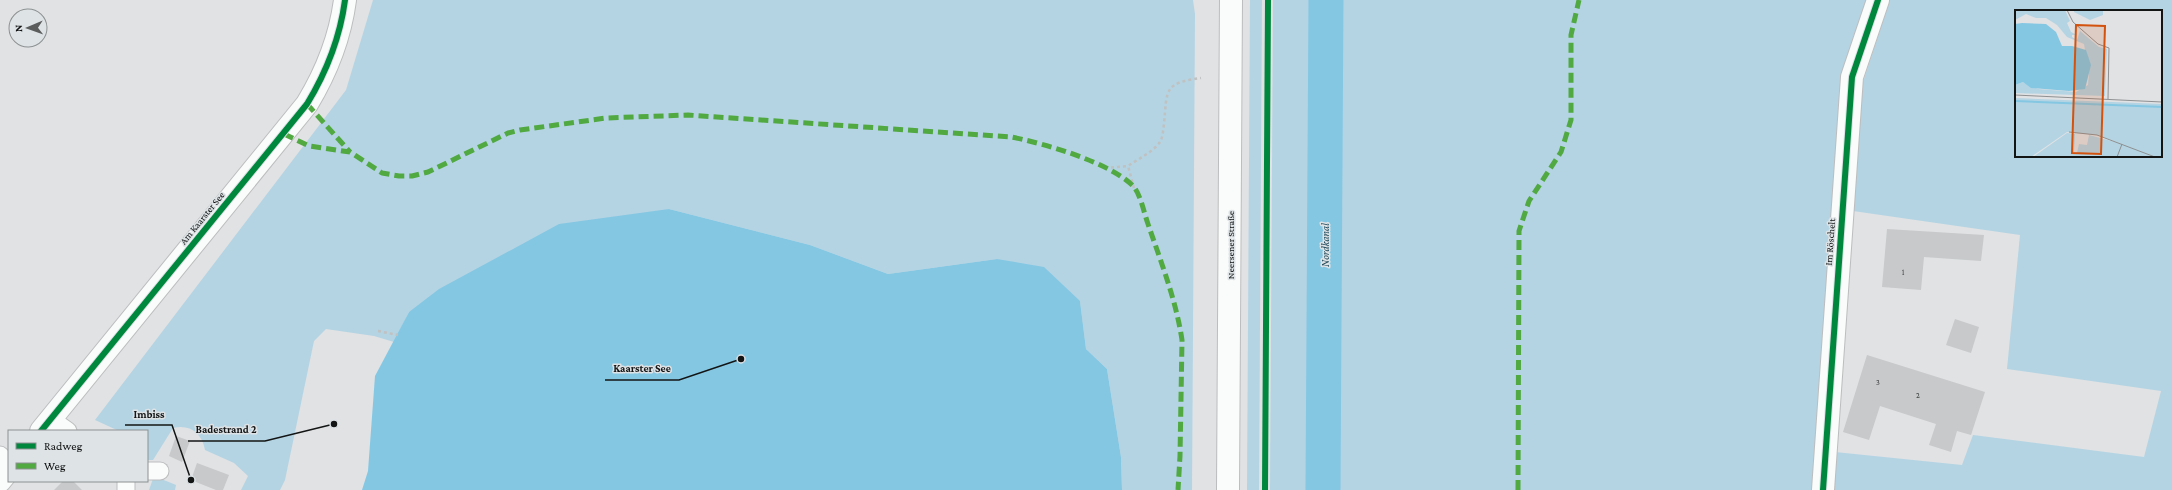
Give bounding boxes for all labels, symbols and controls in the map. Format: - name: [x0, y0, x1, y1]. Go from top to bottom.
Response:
- north arrow: [8, 8, 48, 48]
- inset map: [2015, 10, 2162, 157]
- text: N: [12, 24, 24, 32]
- street label: Am Kaarster See: [177, 189, 227, 247]
- street label: Neersener Straße: [1225, 210, 1236, 279]
- street label: Im Röschelt: [1823, 217, 1837, 266]
- water label: Nordkanal: [1319, 223, 1331, 267]
- house number: 1: [1902, 268, 1905, 277]
- callout: Kaarster See: [605, 357, 679, 380]
- text: Kaarster See: [613, 362, 671, 374]
- house number: 3: [1876, 378, 1880, 387]
- house number: 2: [1916, 391, 1920, 400]
- callout: Imbiss: [125, 402, 172, 425]
- text: Imbiss: [133, 408, 165, 420]
- callout: Badestrand 2: [188, 418, 265, 441]
- text: Badestrand 2: [195, 423, 257, 435]
- legend: [8, 430, 148, 482]
- text: Radweg: [44, 439, 82, 453]
- text: Weg: [44, 459, 66, 473]

